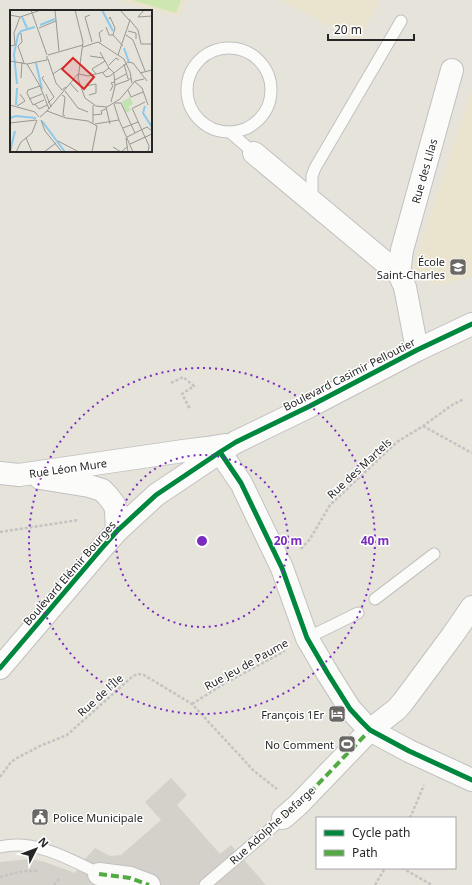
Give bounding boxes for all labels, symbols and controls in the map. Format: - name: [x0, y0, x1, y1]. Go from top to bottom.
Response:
- inset map: [10, 10, 152, 152]
- scale bar: [328, 16, 414, 42]
- text: 20 m: [334, 21, 362, 38]
- street label: Rue des Lilas: [408, 137, 440, 205]
- place label: École Saint-Charles: [377, 254, 445, 282]
- school or university icon: École Saint-Charles: [448, 257, 468, 277]
- street label: Boulevard Casimir Pelloutier: [280, 334, 418, 414]
- street label: Rue des Martels: [324, 434, 394, 502]
- street label: Rue Léon Mure: [28, 455, 108, 481]
- street label: Boulevard Elémir Bourges: [19, 517, 119, 629]
- text: 20 m: [274, 532, 302, 549]
- text: 40 m: [361, 532, 389, 549]
- centre of rings: [195, 534, 209, 548]
- street label: Rue Jeu de Paume: [201, 635, 291, 693]
- street label: Rue de l'Île: [74, 670, 126, 720]
- hotel icon: François 1Er: [327, 704, 347, 724]
- place label: François 1Er: [261, 707, 324, 722]
- sports icon: No Comment: [337, 734, 357, 754]
- place label: No Comment: [265, 737, 334, 752]
- street label: Rue Adolphe Defarge: [226, 783, 318, 867]
- public building icon: Police Municipale: [30, 807, 50, 827]
- place label: Police Municipale: [53, 810, 143, 825]
- legend: [316, 817, 456, 869]
- text: Cycle path: [352, 824, 410, 841]
- north arrow: [16, 829, 56, 869]
- text: N: [35, 834, 52, 850]
- text: Path: [352, 844, 378, 861]

